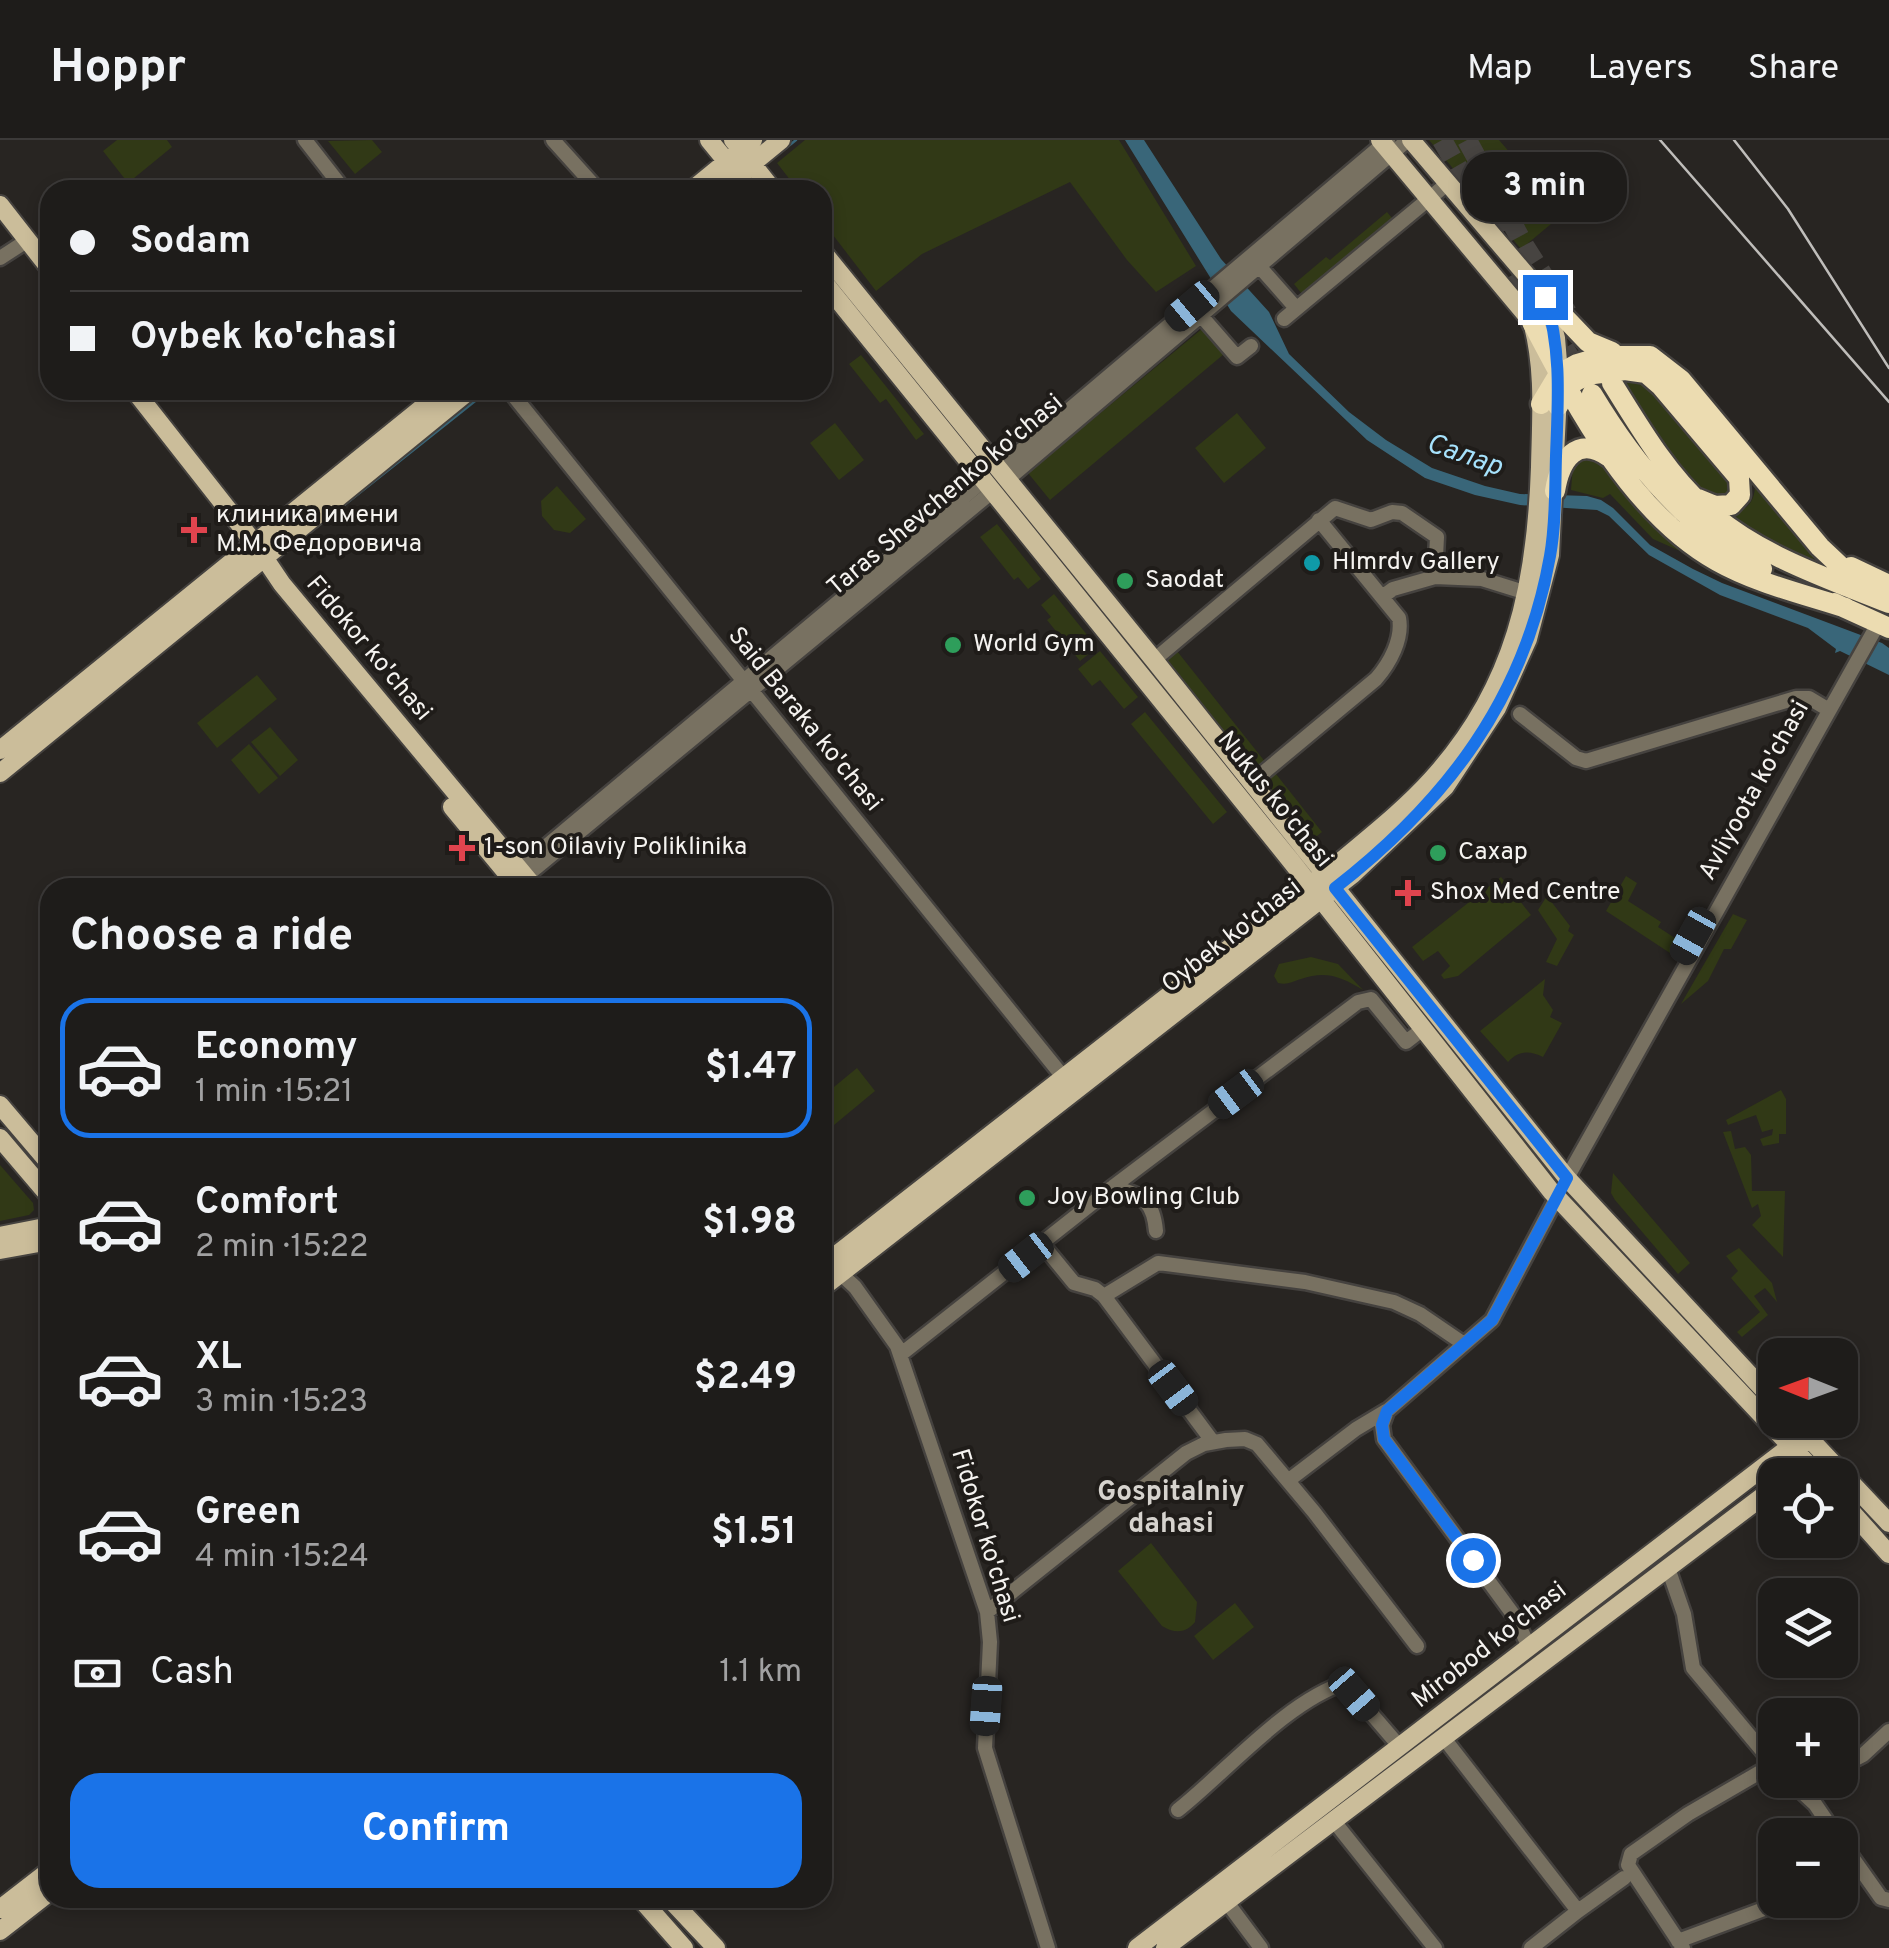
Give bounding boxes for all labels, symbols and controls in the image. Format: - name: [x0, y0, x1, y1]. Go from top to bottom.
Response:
- text: Hoppr: [50, 39, 186, 99]
- text: Map: [1467, 47, 1533, 91]
- text: Layers: [1588, 47, 1693, 91]
- text: Share: [1748, 47, 1839, 91]
- callout: 3 min: [1462, 152, 1628, 222]
- text: 3 min: [1503, 167, 1586, 207]
- text: Sodam: [130, 218, 251, 267]
- car: [1159, 275, 1225, 337]
- route end: [1523, 275, 1568, 320]
- text: Oybek ko'chasi: [130, 314, 397, 363]
- street label: Taras Shevchenko ko'chasi: [821, 388, 1071, 604]
- water label: Салар: [1421, 426, 1508, 486]
- place label: клиника имени М.М. Федоровича: [216, 500, 422, 561]
- marker: клиника имени М.М. Федоровича: [181, 517, 207, 543]
- place label: Hlmrdv Gallery: [1332, 547, 1500, 579]
- marker: Hlmrdv Gallery: [1301, 552, 1323, 574]
- place label: Saodat: [1145, 565, 1224, 597]
- street label: Fidokor ko'chasi: [298, 570, 438, 728]
- marker: Saodat: [1114, 570, 1136, 592]
- street label: Said Baraka ko'chasi: [720, 621, 888, 819]
- place label: World Gym: [973, 629, 1095, 661]
- marker: World Gym: [942, 634, 964, 656]
- street label: Avliyoota ko'chasi: [1692, 696, 1818, 886]
- street label: Nukus ko'chasi: [1209, 725, 1339, 875]
- place label: 1-son Oilaviy Poliklinika: [484, 832, 747, 864]
- marker: 1-son Oilaviy Poliklinika: [449, 835, 475, 861]
- place label: Сахар: [1458, 837, 1528, 869]
- marker: Сахар: [1427, 842, 1449, 864]
- street label: Oybek ko'chasi: [1156, 873, 1308, 1001]
- place label: Shox Med Centre: [1430, 877, 1620, 909]
- marker: Shox Med Centre: [1395, 880, 1421, 906]
- car: [1665, 902, 1721, 970]
- text: Choose a ride: [70, 909, 353, 966]
- icon: car: [75, 1023, 165, 1113]
- text: Economy: [195, 1024, 357, 1073]
- text: $1.47: [705, 1044, 797, 1093]
- car: [1203, 1064, 1269, 1124]
- text: 1 min · 15:21: [195, 1073, 353, 1113]
- icon: car: [75, 1178, 165, 1268]
- text: Comfort: [195, 1179, 339, 1228]
- place label: Joy Bowling Club: [1047, 1182, 1240, 1214]
- marker: Joy Bowling Club: [1016, 1187, 1038, 1209]
- text: $1.98: [702, 1199, 797, 1248]
- car: [993, 1227, 1059, 1287]
- text: 2 min · 15:22: [195, 1228, 369, 1268]
- icon: car: [75, 1333, 165, 1423]
- text: XL: [195, 1334, 242, 1383]
- north arrow: [1758, 1338, 1858, 1438]
- map controls: [1758, 1338, 1858, 1918]
- text: $2.49: [694, 1354, 797, 1403]
- car: [1143, 1355, 1203, 1421]
- text: 3 min · 15:23: [195, 1383, 368, 1423]
- street label: Fidokor ko'chasi: [942, 1445, 1026, 1627]
- button: locate: [1758, 1458, 1858, 1558]
- district label: Gospitalniy dahasi: [1097, 1475, 1245, 1543]
- icon: car: [75, 1488, 165, 1578]
- text: Green: [195, 1489, 301, 1538]
- text: $1.51: [711, 1509, 797, 1558]
- text: 4 min · 15:24: [195, 1538, 369, 1578]
- route start: [1451, 1538, 1496, 1583]
- street label: Mirobod ko'chasi: [1406, 1576, 1574, 1716]
- button: layers: [1758, 1578, 1858, 1678]
- icon: cash: [70, 1646, 125, 1701]
- text: Cash: [150, 1649, 234, 1698]
- text: 1.1 km: [719, 1653, 802, 1693]
- car: [1323, 1662, 1385, 1726]
- car: [969, 1675, 1003, 1737]
- button: +: [1758, 1698, 1858, 1798]
- button: Confirm: [70, 1773, 802, 1888]
- button: −: [1758, 1818, 1858, 1918]

